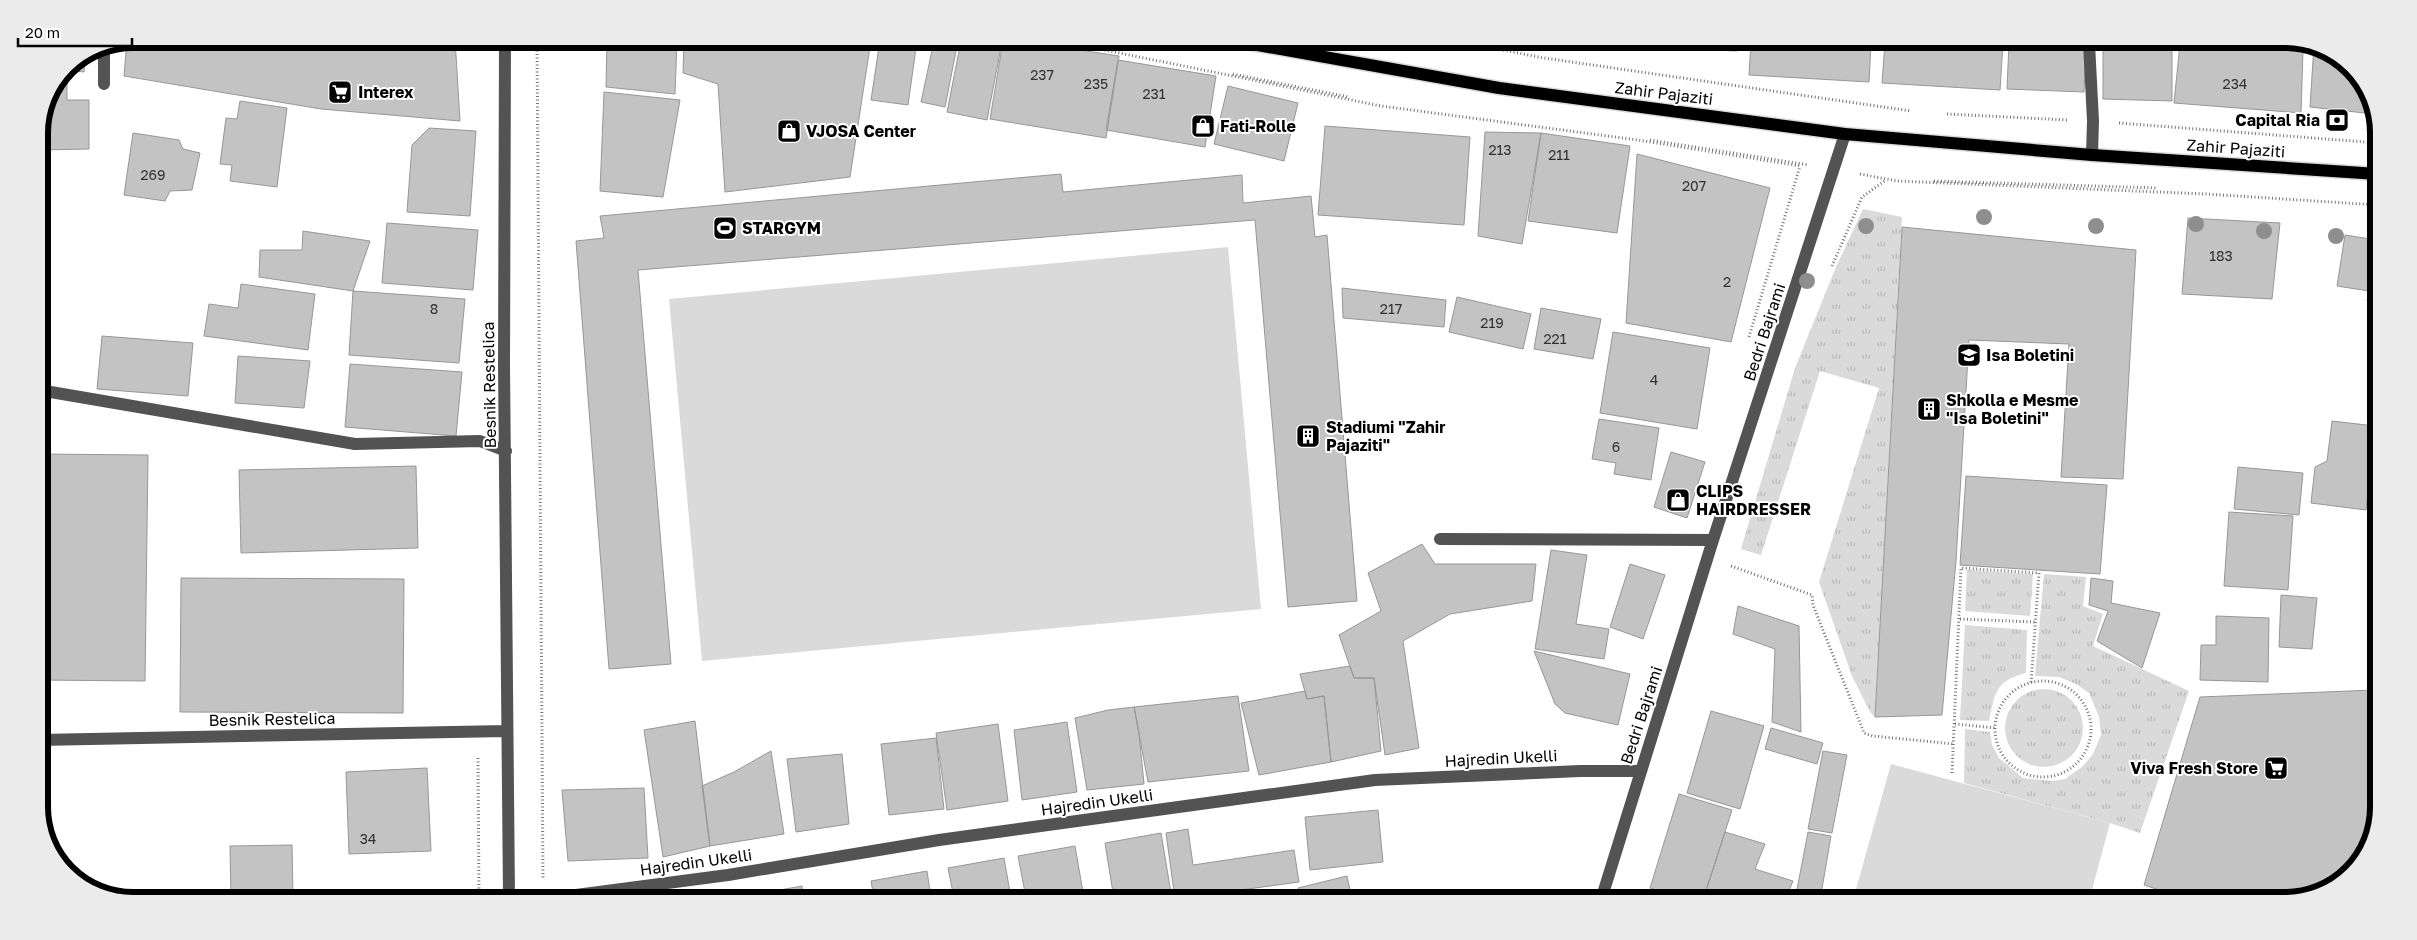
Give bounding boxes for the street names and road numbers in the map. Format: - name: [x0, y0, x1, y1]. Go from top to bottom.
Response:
- street label: Zahir Pajaziti: [1614, 77, 1714, 109]
- street label: Zahir Pajaziti: [2186, 135, 2286, 161]
- street label: Bedri Bajrami: [1739, 280, 1789, 384]
- street label: Besnik Restelica: [478, 321, 500, 449]
- street label: Bedri Bajrami: [1616, 663, 1666, 767]
- street label: Besnik Restelica: [208, 708, 336, 730]
- street label: Hajredin Ukelli: [1444, 745, 1558, 771]
- street label: Hajredin Ukelli: [1040, 784, 1154, 820]
- street label: Hajredin Ukelli: [639, 844, 753, 880]

